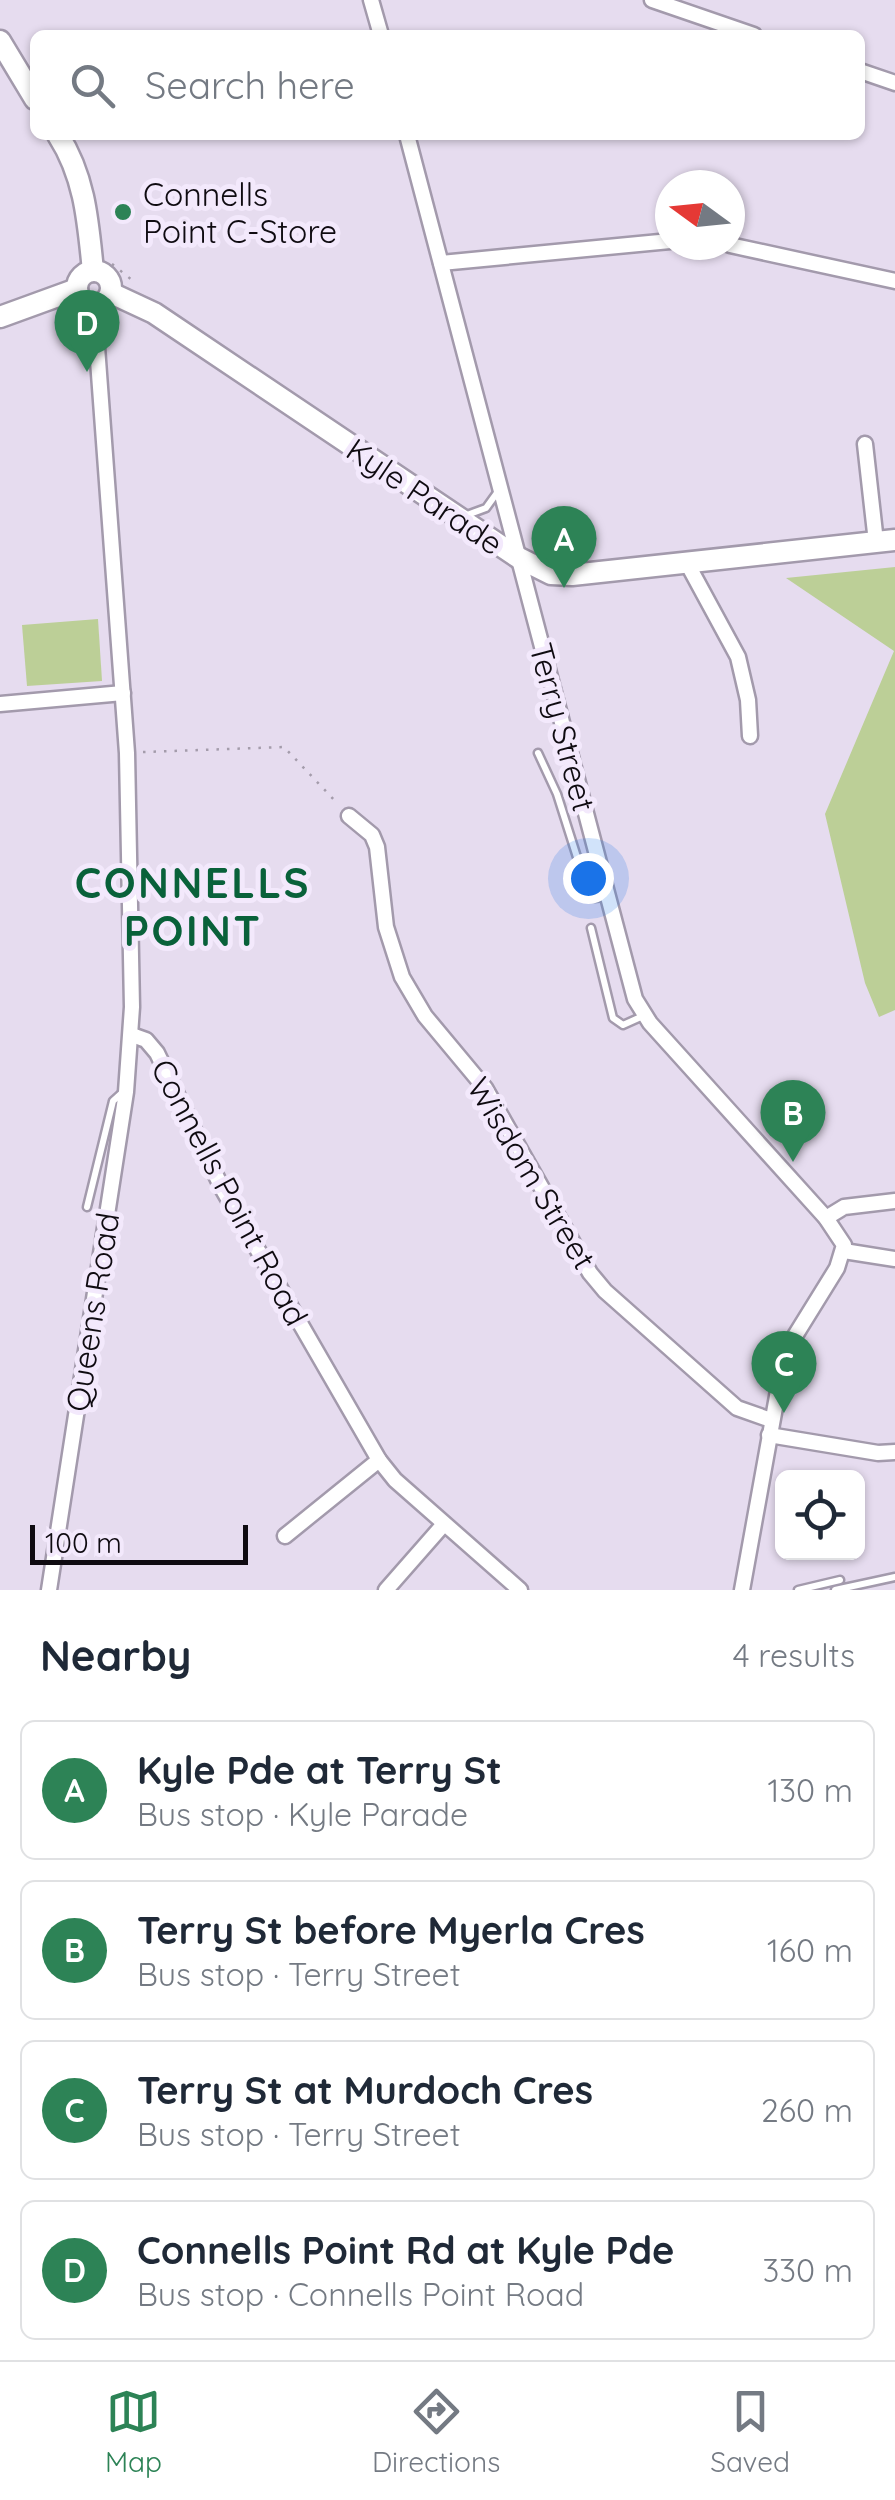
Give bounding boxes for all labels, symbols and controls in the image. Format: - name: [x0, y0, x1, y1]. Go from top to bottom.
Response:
- search box: [30, 30, 865, 140]
- icon: search: [65, 58, 120, 113]
- text: Search here: [145, 61, 355, 109]
- north arrow: [655, 170, 745, 260]
- place label: Connells Point C-Store: [143, 174, 337, 251]
- marker: Connells Point C-Store: [112, 201, 134, 223]
- pin: D: [54, 290, 120, 372]
- street label: Kyle Parade: [339, 429, 511, 563]
- pin: A: [532, 506, 596, 588]
- street label: Terry Street: [521, 638, 605, 816]
- your location: [563, 853, 614, 904]
- district label: CONNELLS POINT: [75, 856, 311, 957]
- street label: Connells Point Road: [143, 1052, 317, 1332]
- street label: Wisdom Street: [459, 1070, 605, 1276]
- pin: B: [760, 1080, 826, 1162]
- street label: Queens Road: [57, 1210, 127, 1414]
- pin: C: [752, 1330, 816, 1413]
- map controls: [775, 1470, 865, 1560]
- button: locate: [775, 1470, 865, 1560]
- scale bar: [30, 1520, 248, 1564]
- text: 100 m: [45, 1525, 122, 1560]
- text: Nearby: [40, 1629, 191, 1682]
- text: 4 results: [733, 1635, 855, 1675]
- text: Kyle Pde at Terry St: [137, 1746, 502, 1794]
- text: A: [64, 1770, 85, 1810]
- text: 130 m: [767, 1770, 853, 1810]
- text: Bus stop · Kyle Parade: [137, 1794, 468, 1834]
- text: Terry St before Myerla Cres: [137, 1906, 645, 1954]
- text: B: [64, 1930, 85, 1970]
- text: 160 m: [767, 1930, 853, 1970]
- text: Bus stop · Terry Street: [137, 1954, 461, 1994]
- text: Terry St at Murdoch Cres: [137, 2066, 593, 2114]
- text: C: [64, 2090, 85, 2130]
- text: 260 m: [761, 2090, 853, 2130]
- text: Bus stop · Terry Street: [137, 2114, 461, 2154]
- text: Connells Point Rd at Kyle Pde: [137, 2226, 674, 2274]
- text: D: [63, 2250, 86, 2290]
- text: 330 m: [763, 2250, 853, 2290]
- text: Bus stop · Connells Point Road: [137, 2274, 584, 2314]
- tab: Map: [105, 2384, 162, 2479]
- tab: Directions: [372, 2384, 500, 2479]
- tab: Saved: [710, 2384, 790, 2479]

